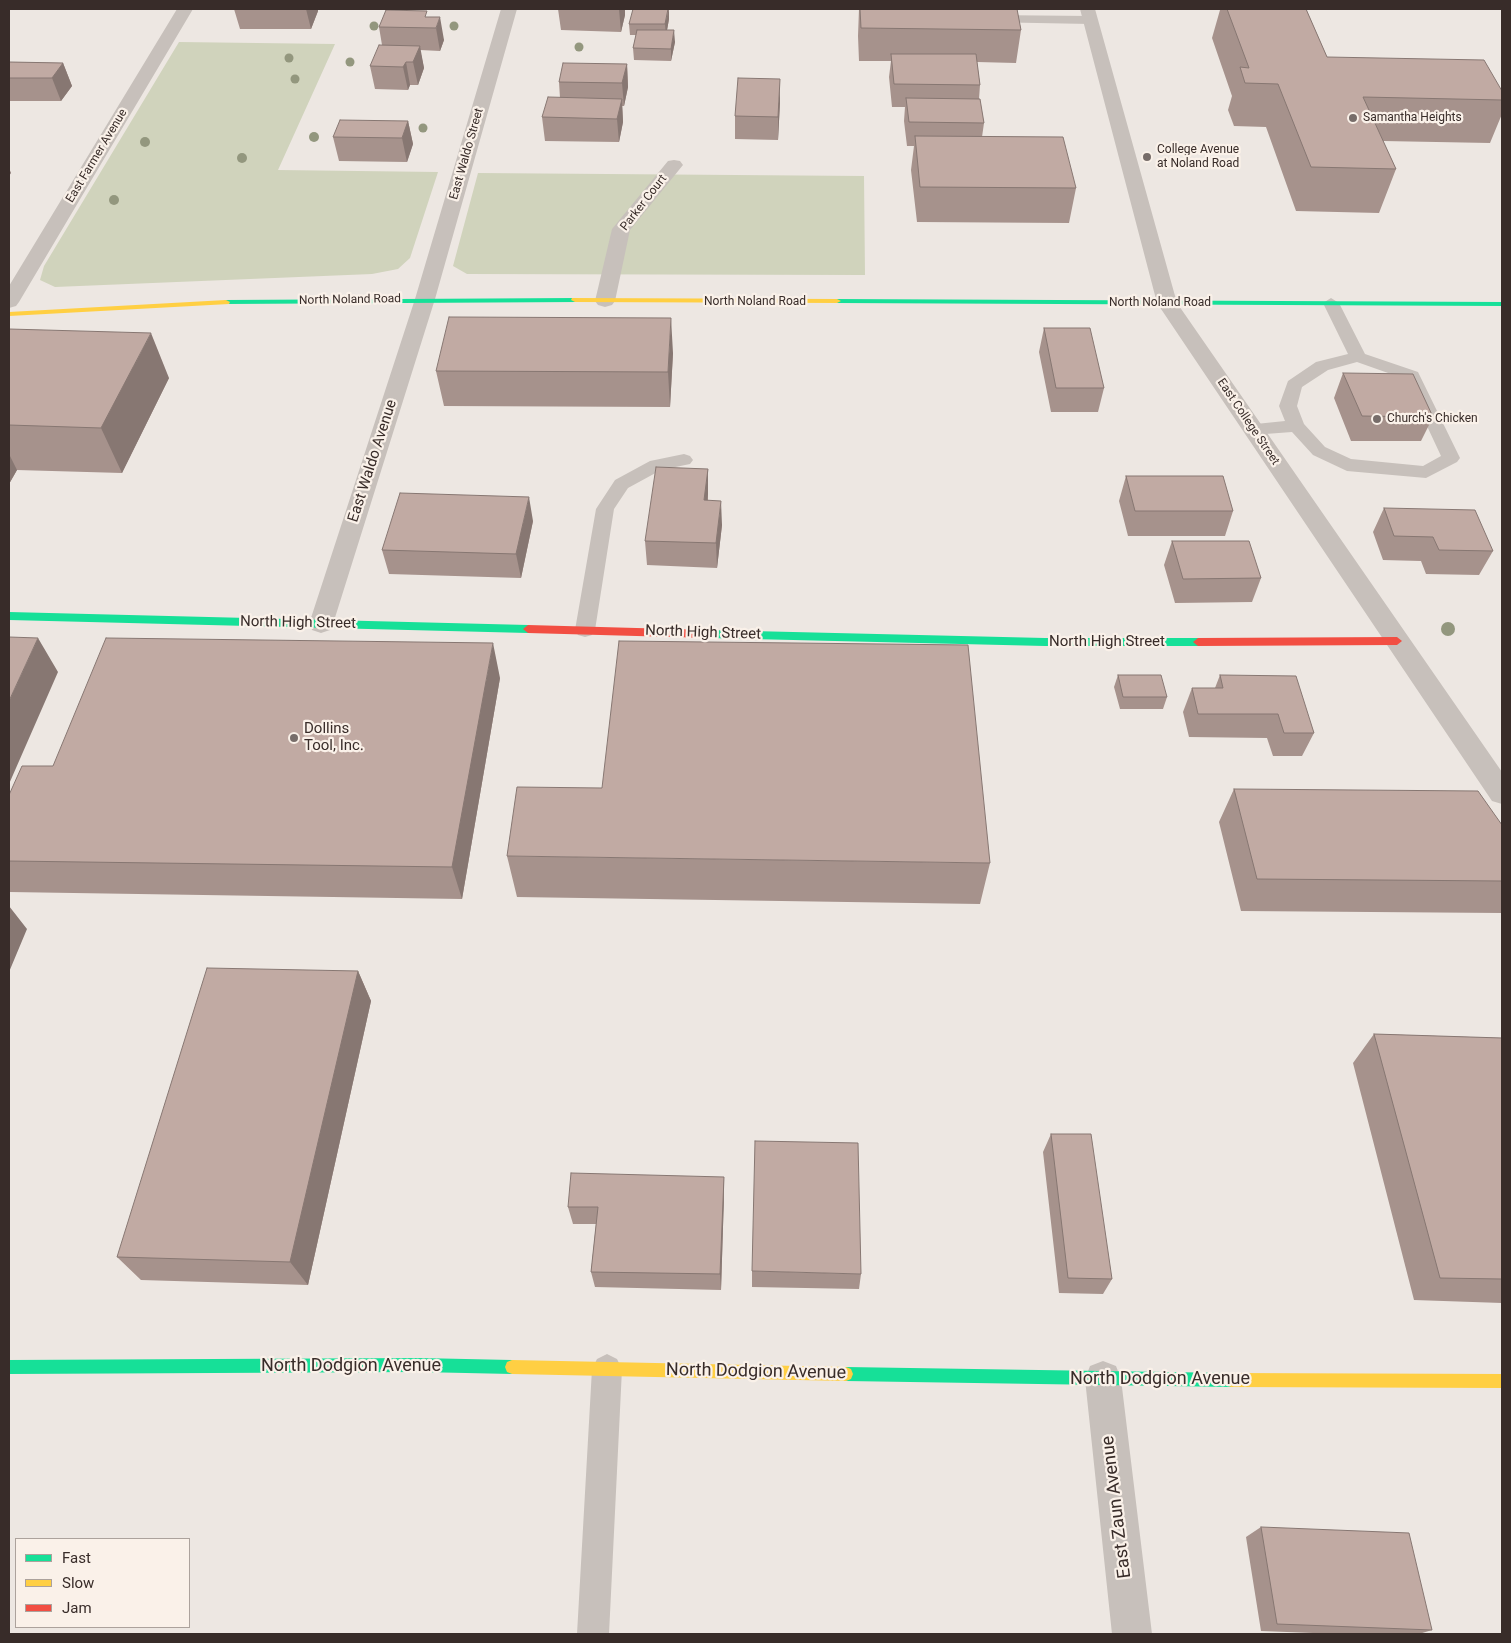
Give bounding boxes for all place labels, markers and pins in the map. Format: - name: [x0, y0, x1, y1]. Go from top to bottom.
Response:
- place label: Samantha Heights: [1363, 111, 1462, 125]
- marker: Samantha Heights: [1347, 112, 1359, 124]
- place label: College Avenue at Noland Road: [1157, 143, 1239, 171]
- marker: College Avenue at Noland Road: [1141, 151, 1153, 163]
- place label: Church's Chicken: [1387, 412, 1478, 426]
- marker: Church's Chicken: [1371, 413, 1383, 425]
- place label: Dollins Tool, Inc.: [304, 720, 364, 755]
- marker: Dollins Tool, Inc.: [288, 732, 300, 744]

